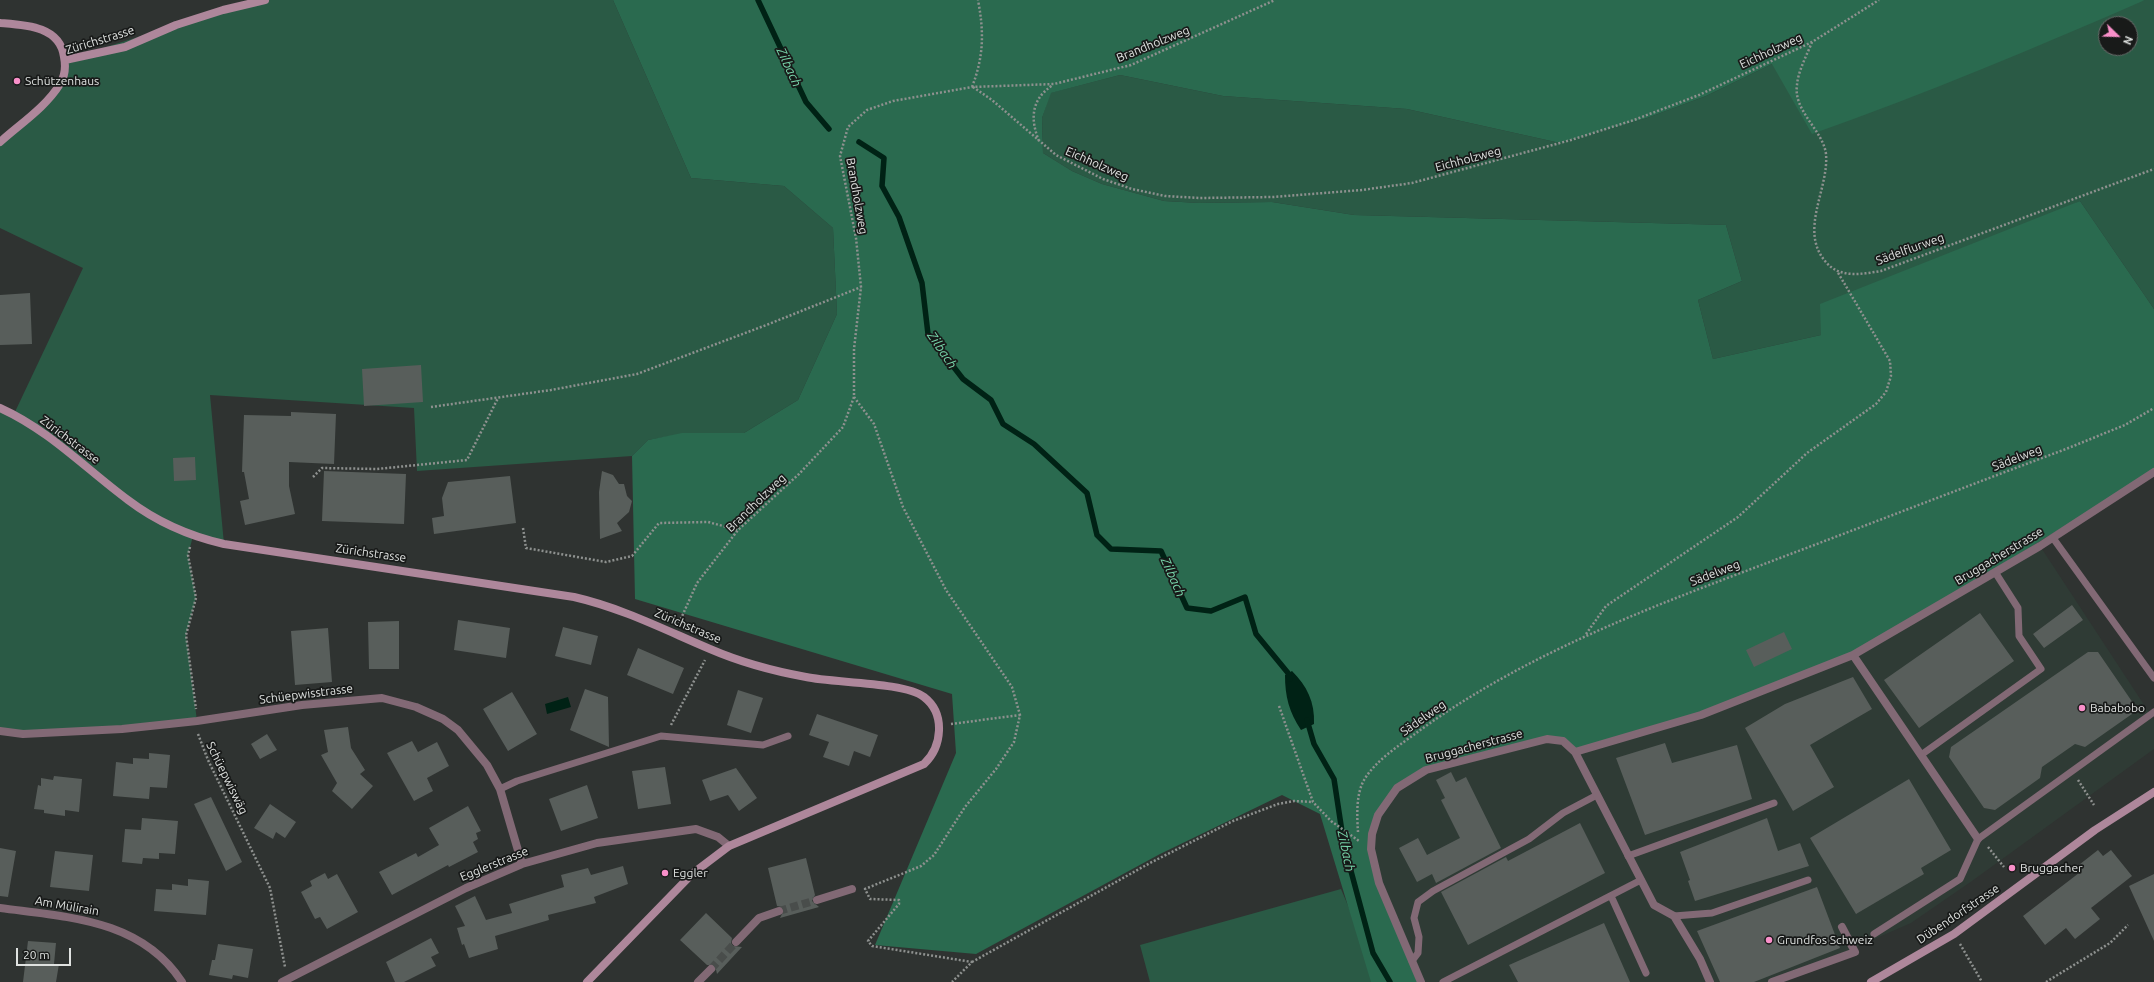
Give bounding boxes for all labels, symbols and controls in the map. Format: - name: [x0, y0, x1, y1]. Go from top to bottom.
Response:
- north arrow: [2098, 16, 2138, 56]
- street label: Zürichstrasse: [64, 23, 136, 57]
- street label: Brandholzweg: [1114, 23, 1192, 65]
- street label: Eichholzweg: [1737, 30, 1805, 72]
- text: N: [2121, 34, 2135, 46]
- water label: Zilbach: [773, 45, 805, 89]
- place label: Schützenhaus: [25, 74, 99, 88]
- marker: Schützenhaus: [12, 76, 22, 86]
- street label: Eichholzweg: [1434, 143, 1502, 175]
- street label: Eichholzweg: [1063, 144, 1131, 184]
- street label: Brandholzweg: [843, 157, 871, 235]
- street label: Sädelflurweg: [1874, 230, 1946, 268]
- water label: Zilbach: [924, 328, 960, 372]
- street label: Zürichstrasse: [37, 413, 103, 467]
- street label: Sädelweg: [1990, 442, 2044, 474]
- street label: Brandholzweg: [723, 471, 789, 535]
- street label: Bruggacherstrasse: [1952, 524, 2046, 588]
- street label: Zürichstrasse: [335, 541, 407, 565]
- water label: Zilbach: [1157, 555, 1189, 599]
- street label: Sädelweg: [1688, 557, 1742, 589]
- street label: Zürichstrasse: [652, 605, 724, 647]
- street label: Schüepwisstrasse: [258, 681, 354, 707]
- street label: Sädelweg: [1398, 697, 1448, 739]
- place label: Bababobo: [2090, 701, 2145, 715]
- marker: Bababobo: [2077, 703, 2087, 713]
- street label: Bruggacherstrasse: [1424, 726, 1524, 766]
- street label: Schüepwiswäg: [203, 739, 251, 817]
- water label: Zilbach: [1334, 829, 1358, 873]
- street label: Egglerstrasse: [458, 844, 530, 884]
- place label: Bruggacher: [2020, 861, 2083, 875]
- marker: Bruggacher: [2007, 863, 2017, 873]
- place label: Eggler: [673, 866, 708, 880]
- marker: Eggler: [660, 868, 670, 878]
- street label: Dübendorfstrasse: [1914, 881, 2002, 947]
- street label: Am Mülirain: [34, 893, 100, 919]
- place label: Grundfos Schweiz: [1777, 933, 1873, 947]
- marker: Grundfos Schweiz: [1764, 935, 1774, 945]
- scale bar: [18, 940, 73, 966]
- text: 20 m: [23, 948, 50, 961]

